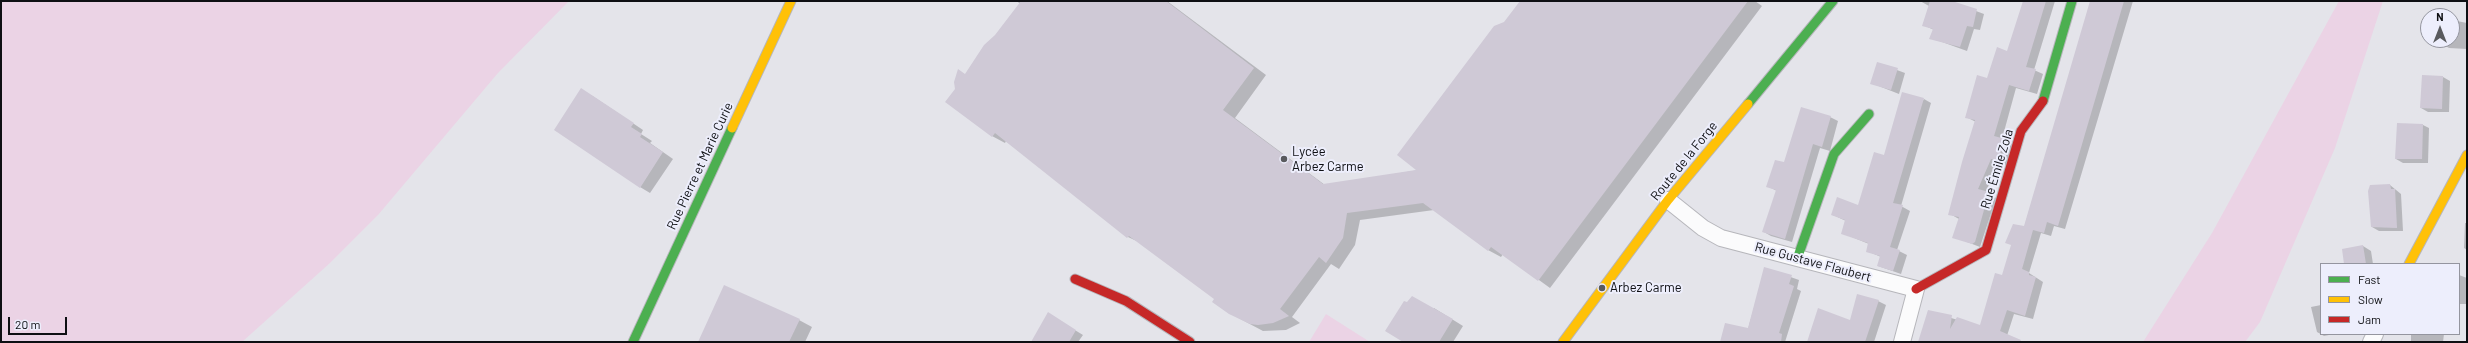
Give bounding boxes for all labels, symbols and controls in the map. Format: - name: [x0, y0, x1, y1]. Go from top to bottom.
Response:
- north arrow: [2420, 8, 2460, 48]
- text: N: [2436, 10, 2444, 23]
- street label: Rue Pierre et Marie Curie: [664, 100, 736, 232]
- street label: Route de la Forge: [1647, 118, 1721, 204]
- street label: Rue Émile Zola: [1977, 127, 2017, 211]
- place label: Lycée Arbez Carme: [1292, 144, 1364, 175]
- marker: Lycée Arbez Carme: [1279, 154, 1289, 164]
- street label: Rue Gustave Flaubert: [1753, 239, 1873, 285]
- legend: [2320, 263, 2460, 335]
- text: Fast: [2358, 272, 2381, 286]
- place label: Arbez Carme: [1610, 280, 1682, 296]
- marker: Arbez Carme: [1597, 283, 1607, 293]
- text: Slow: [2358, 292, 2383, 306]
- scale bar: [10, 309, 69, 335]
- text: Jam: [2358, 312, 2381, 326]
- text: 20 m: [15, 317, 41, 331]

